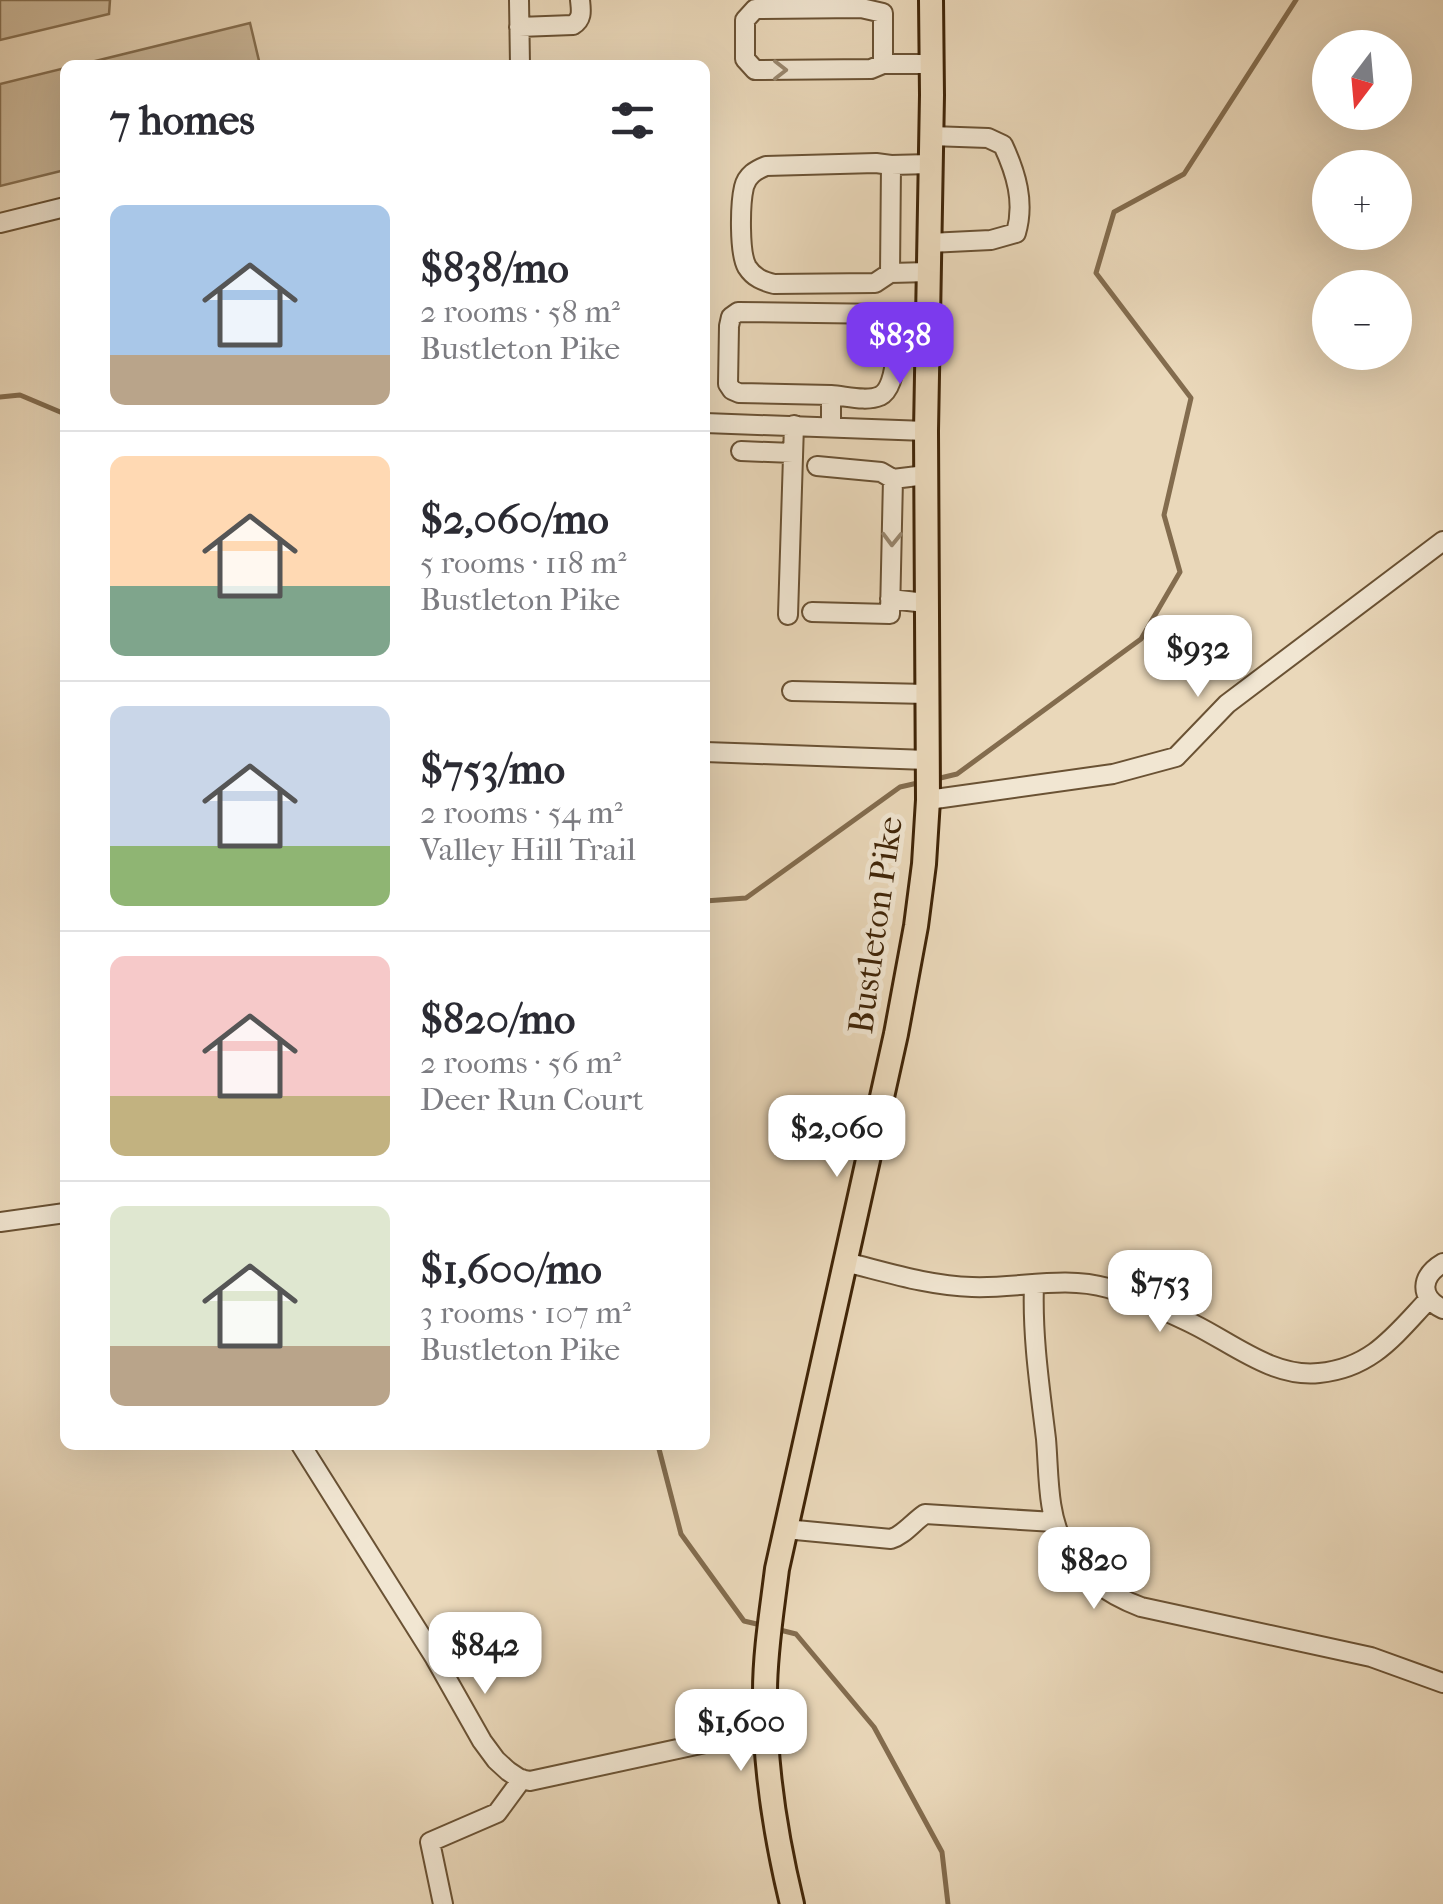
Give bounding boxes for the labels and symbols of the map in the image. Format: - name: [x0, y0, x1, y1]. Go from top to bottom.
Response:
- north arrow: [1312, 30, 1412, 130]
- one-way arrow: [772, 59, 788, 80]
- pin: $838: [841, 302, 959, 387]
- one-way arrow: [881, 532, 902, 548]
- pin: $932: [1139, 615, 1257, 700]
- street label: Bustleton Pike: [840, 814, 911, 1036]
- pin: $2,060: [756, 1095, 918, 1180]
- pin: $753: [1101, 1250, 1219, 1335]
- pin: $820: [1035, 1527, 1153, 1612]
- pin: $842: [426, 1612, 544, 1697]
- pin: $1,600: [660, 1689, 822, 1774]

